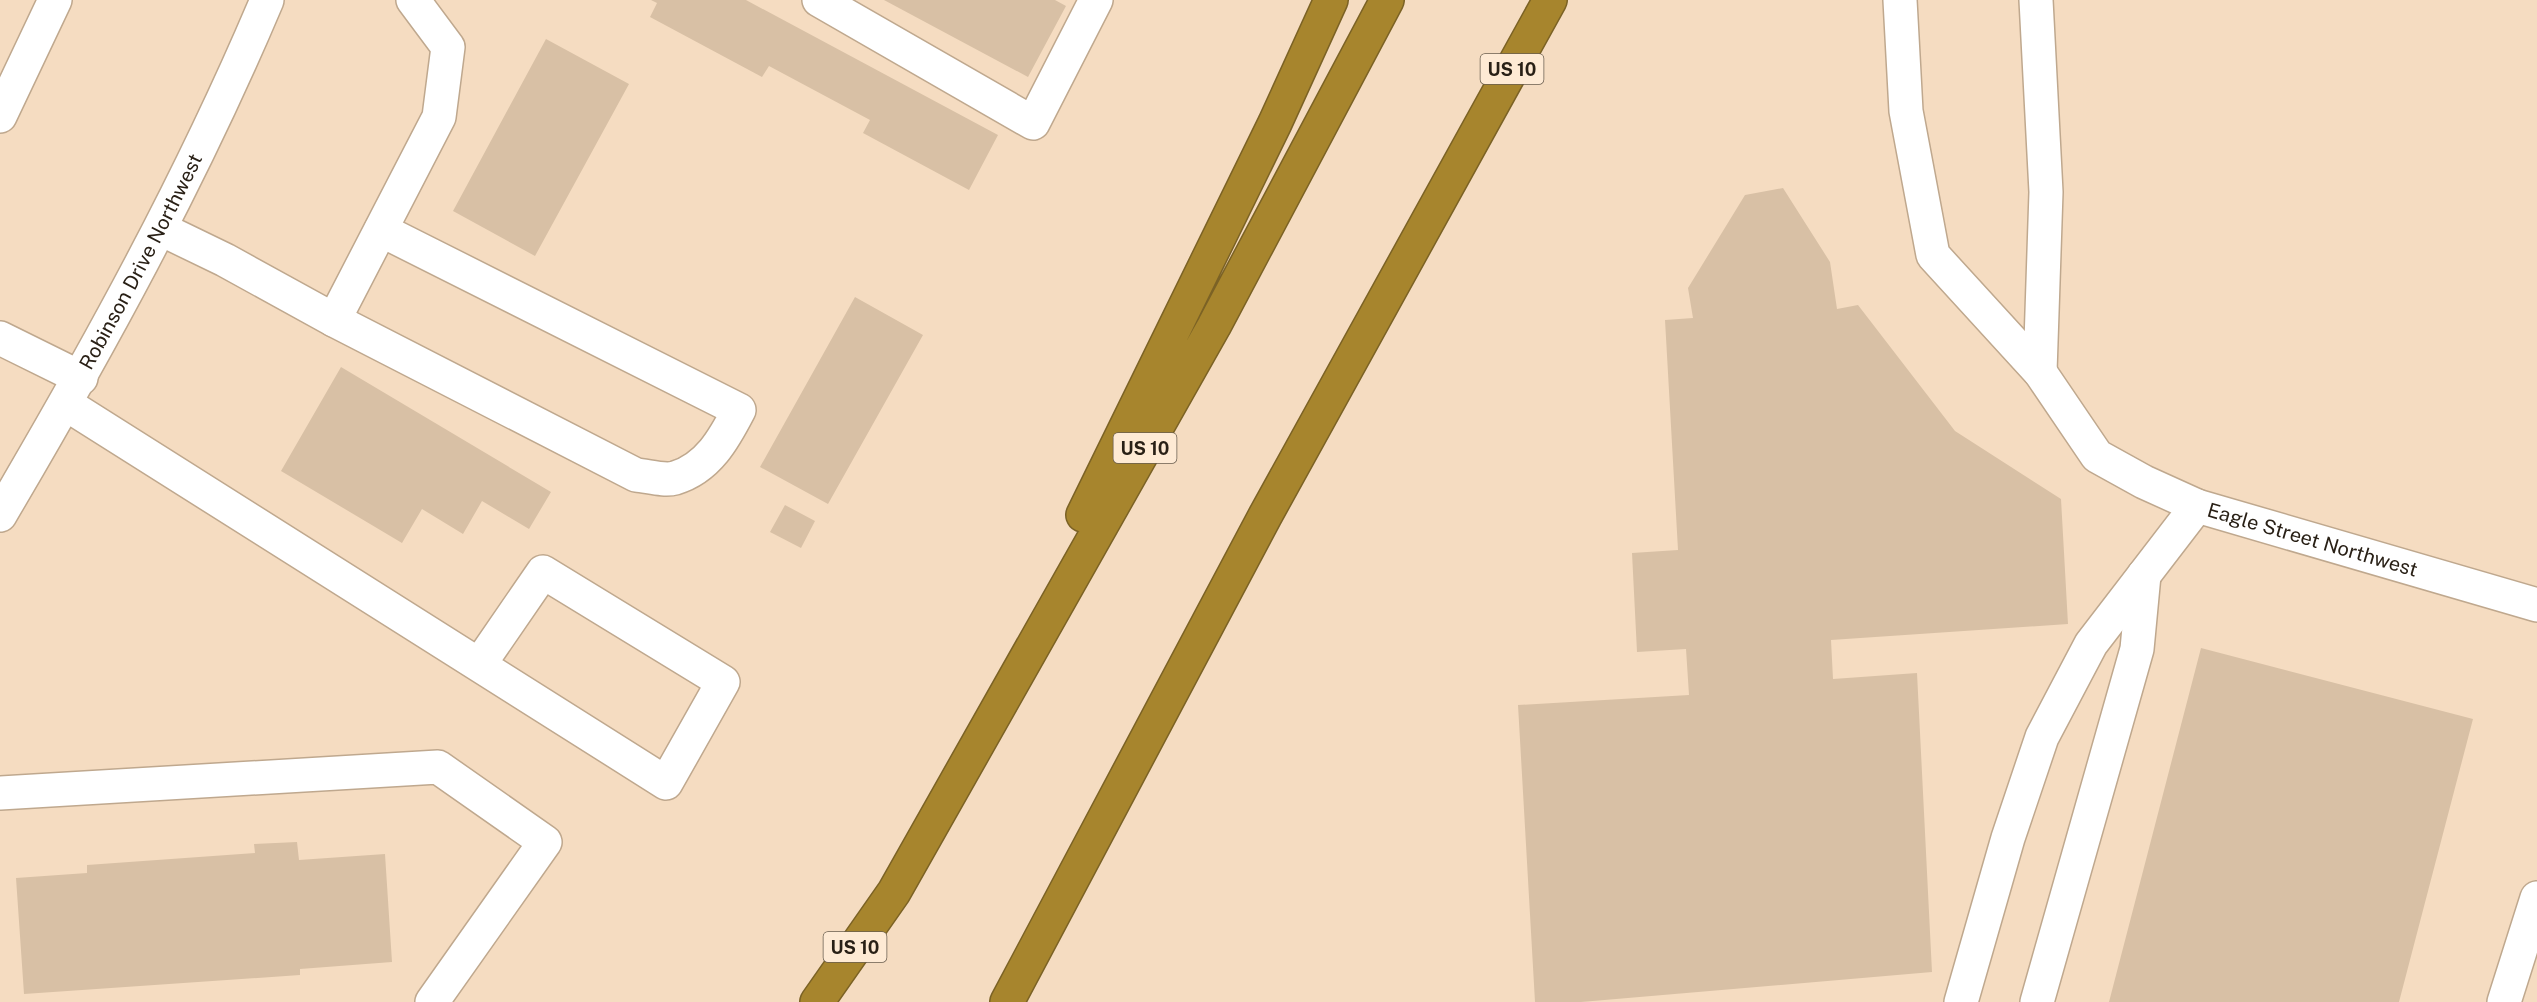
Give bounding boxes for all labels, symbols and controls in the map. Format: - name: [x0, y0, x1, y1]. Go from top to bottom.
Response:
- road number: US 10: [1480, 54, 1544, 84]
- street label: Robinson Drive Northwest: [74, 150, 207, 374]
- road number: US 10: [1114, 433, 1176, 463]
- street label: Eagle Street Northwest: [2205, 498, 2421, 582]
- road number: US 10: [824, 932, 886, 962]

